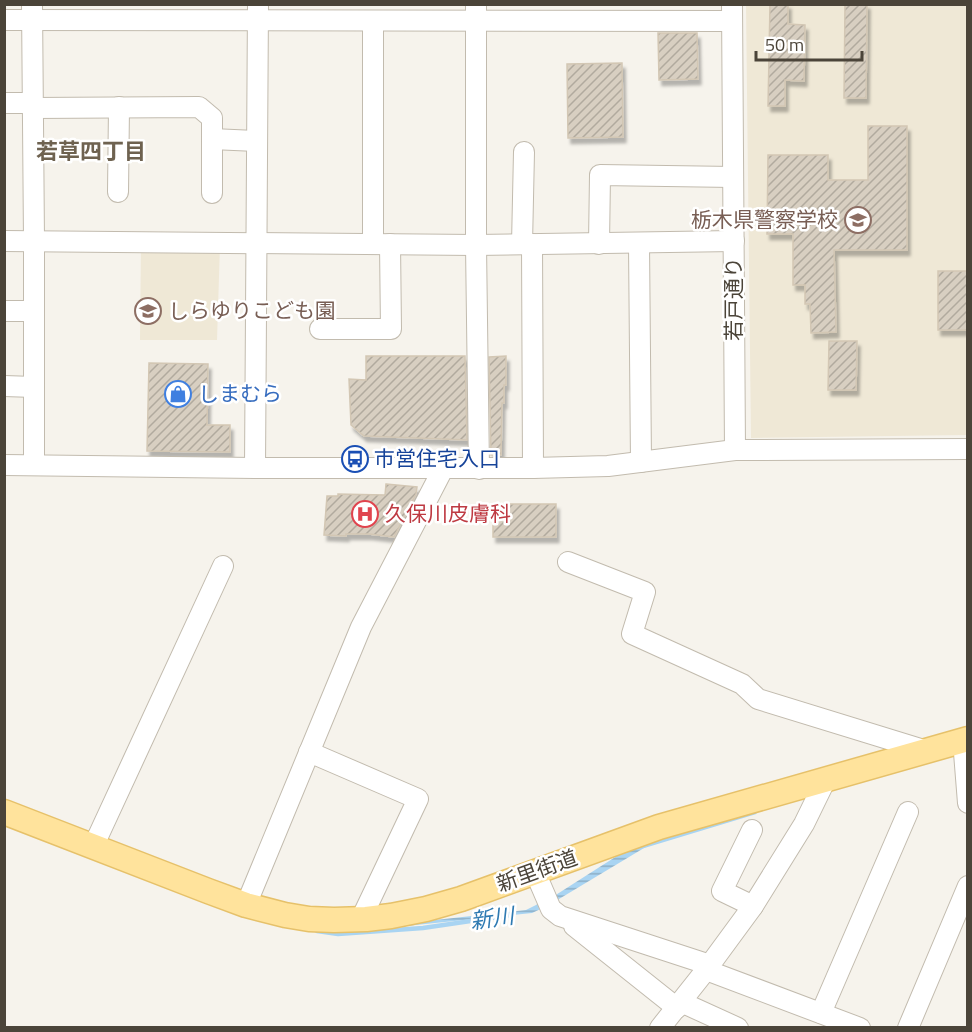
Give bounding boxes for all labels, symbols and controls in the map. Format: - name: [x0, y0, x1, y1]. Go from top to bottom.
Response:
- scale bar: [756, 24, 862, 62]
- text: 50 m: [765, 31, 804, 58]
- district label: 若草四丁目: [36, 134, 146, 168]
- place label: 栃木県警察学校: [691, 203, 838, 235]
- school or university icon: 栃木県警察学校: [843, 205, 873, 235]
- street label: 若戸通り: [717, 257, 749, 341]
- place label: しらゆりこども園: [168, 294, 336, 326]
- school or university icon: しらゆりこども園: [133, 296, 163, 326]
- place label: しまむら: [198, 377, 282, 409]
- shop icon: しまむら: [163, 379, 193, 409]
- place label: 市営住宅入口: [374, 442, 500, 474]
- bus stop icon: 市営住宅入口: [340, 444, 370, 474]
- place label: 久保川皮膚科: [385, 497, 511, 529]
- hospital icon: 久保川皮膚科: [350, 499, 380, 529]
- street label: 新里街道: [492, 841, 582, 899]
- water label: 新川: [468, 898, 518, 938]

